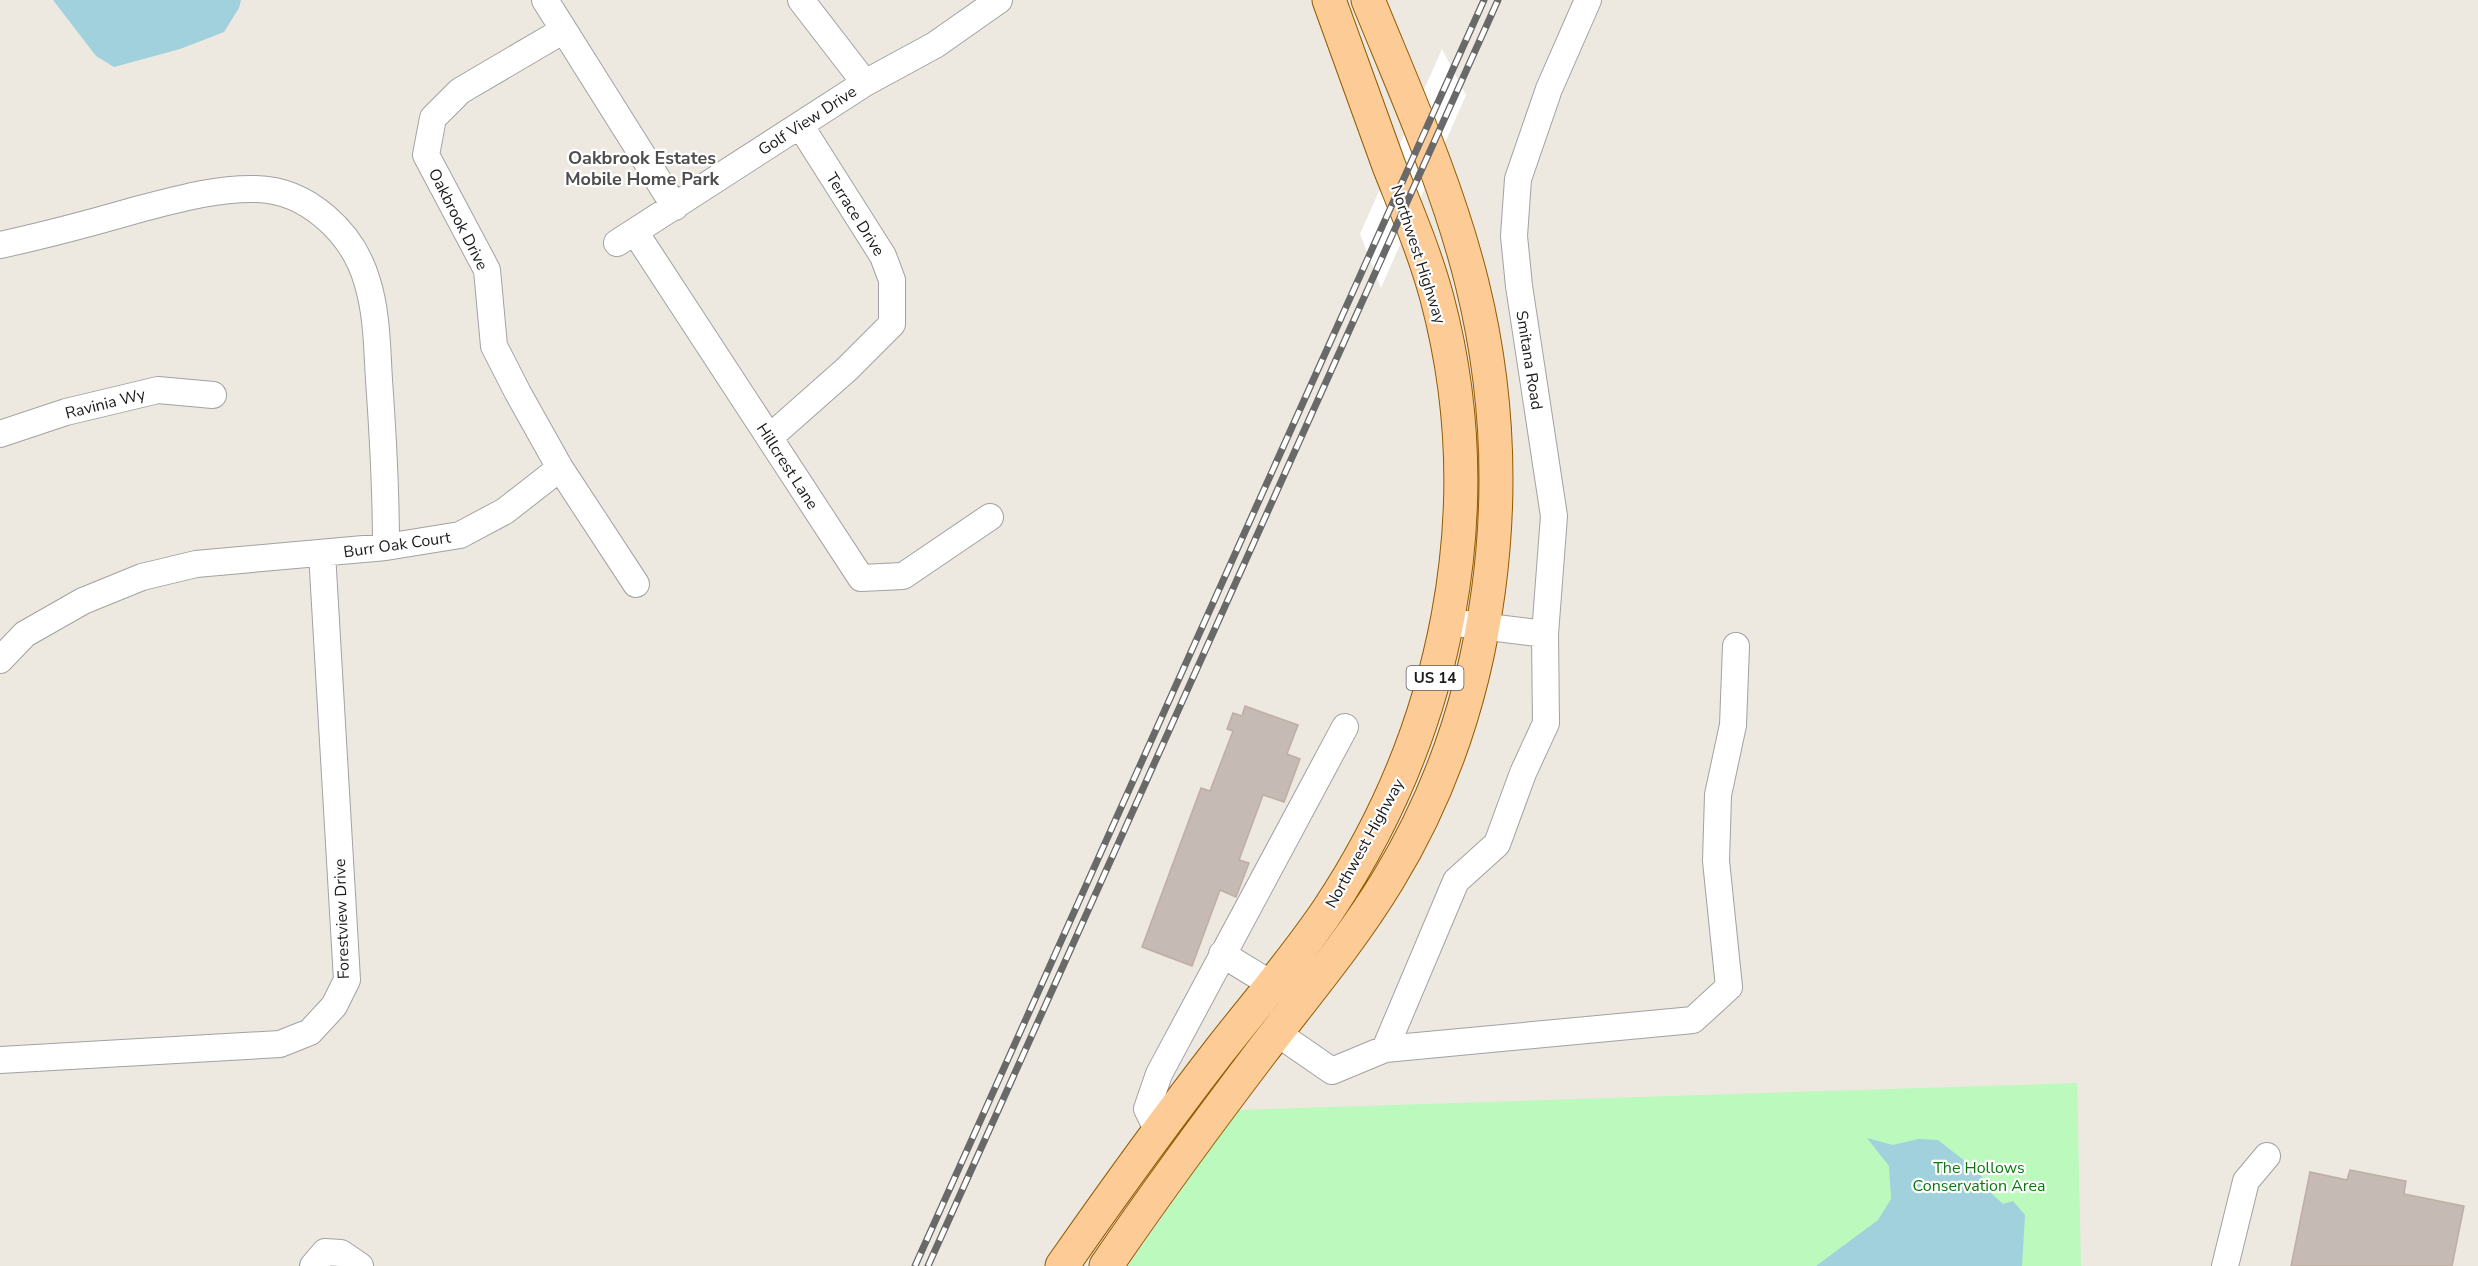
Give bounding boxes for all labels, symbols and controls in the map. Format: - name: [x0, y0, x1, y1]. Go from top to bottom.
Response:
- street label: Golf View Drive: [754, 81, 861, 161]
- district label: Oakbrook Estates Mobile Home Park: [565, 146, 719, 191]
- street label: Oakbrook Drive: [423, 165, 493, 274]
- street label: Terrace Drive: [821, 169, 890, 260]
- street label: Northwest Highway: [1385, 182, 1451, 327]
- street label: Smitana Road: [1510, 309, 1548, 411]
- street label: Ravinia Wy: [63, 383, 148, 425]
- street label: Hillcrest Lane: [751, 419, 823, 514]
- street label: Burr Oak Court: [342, 527, 453, 563]
- road number: US 14: [1406, 666, 1464, 690]
- street label: Northwest Highway: [1320, 774, 1410, 912]
- street label: Forestview Drive: [329, 858, 355, 980]
- park label: The Hollows Conservation Area: [1913, 1157, 2045, 1197]

